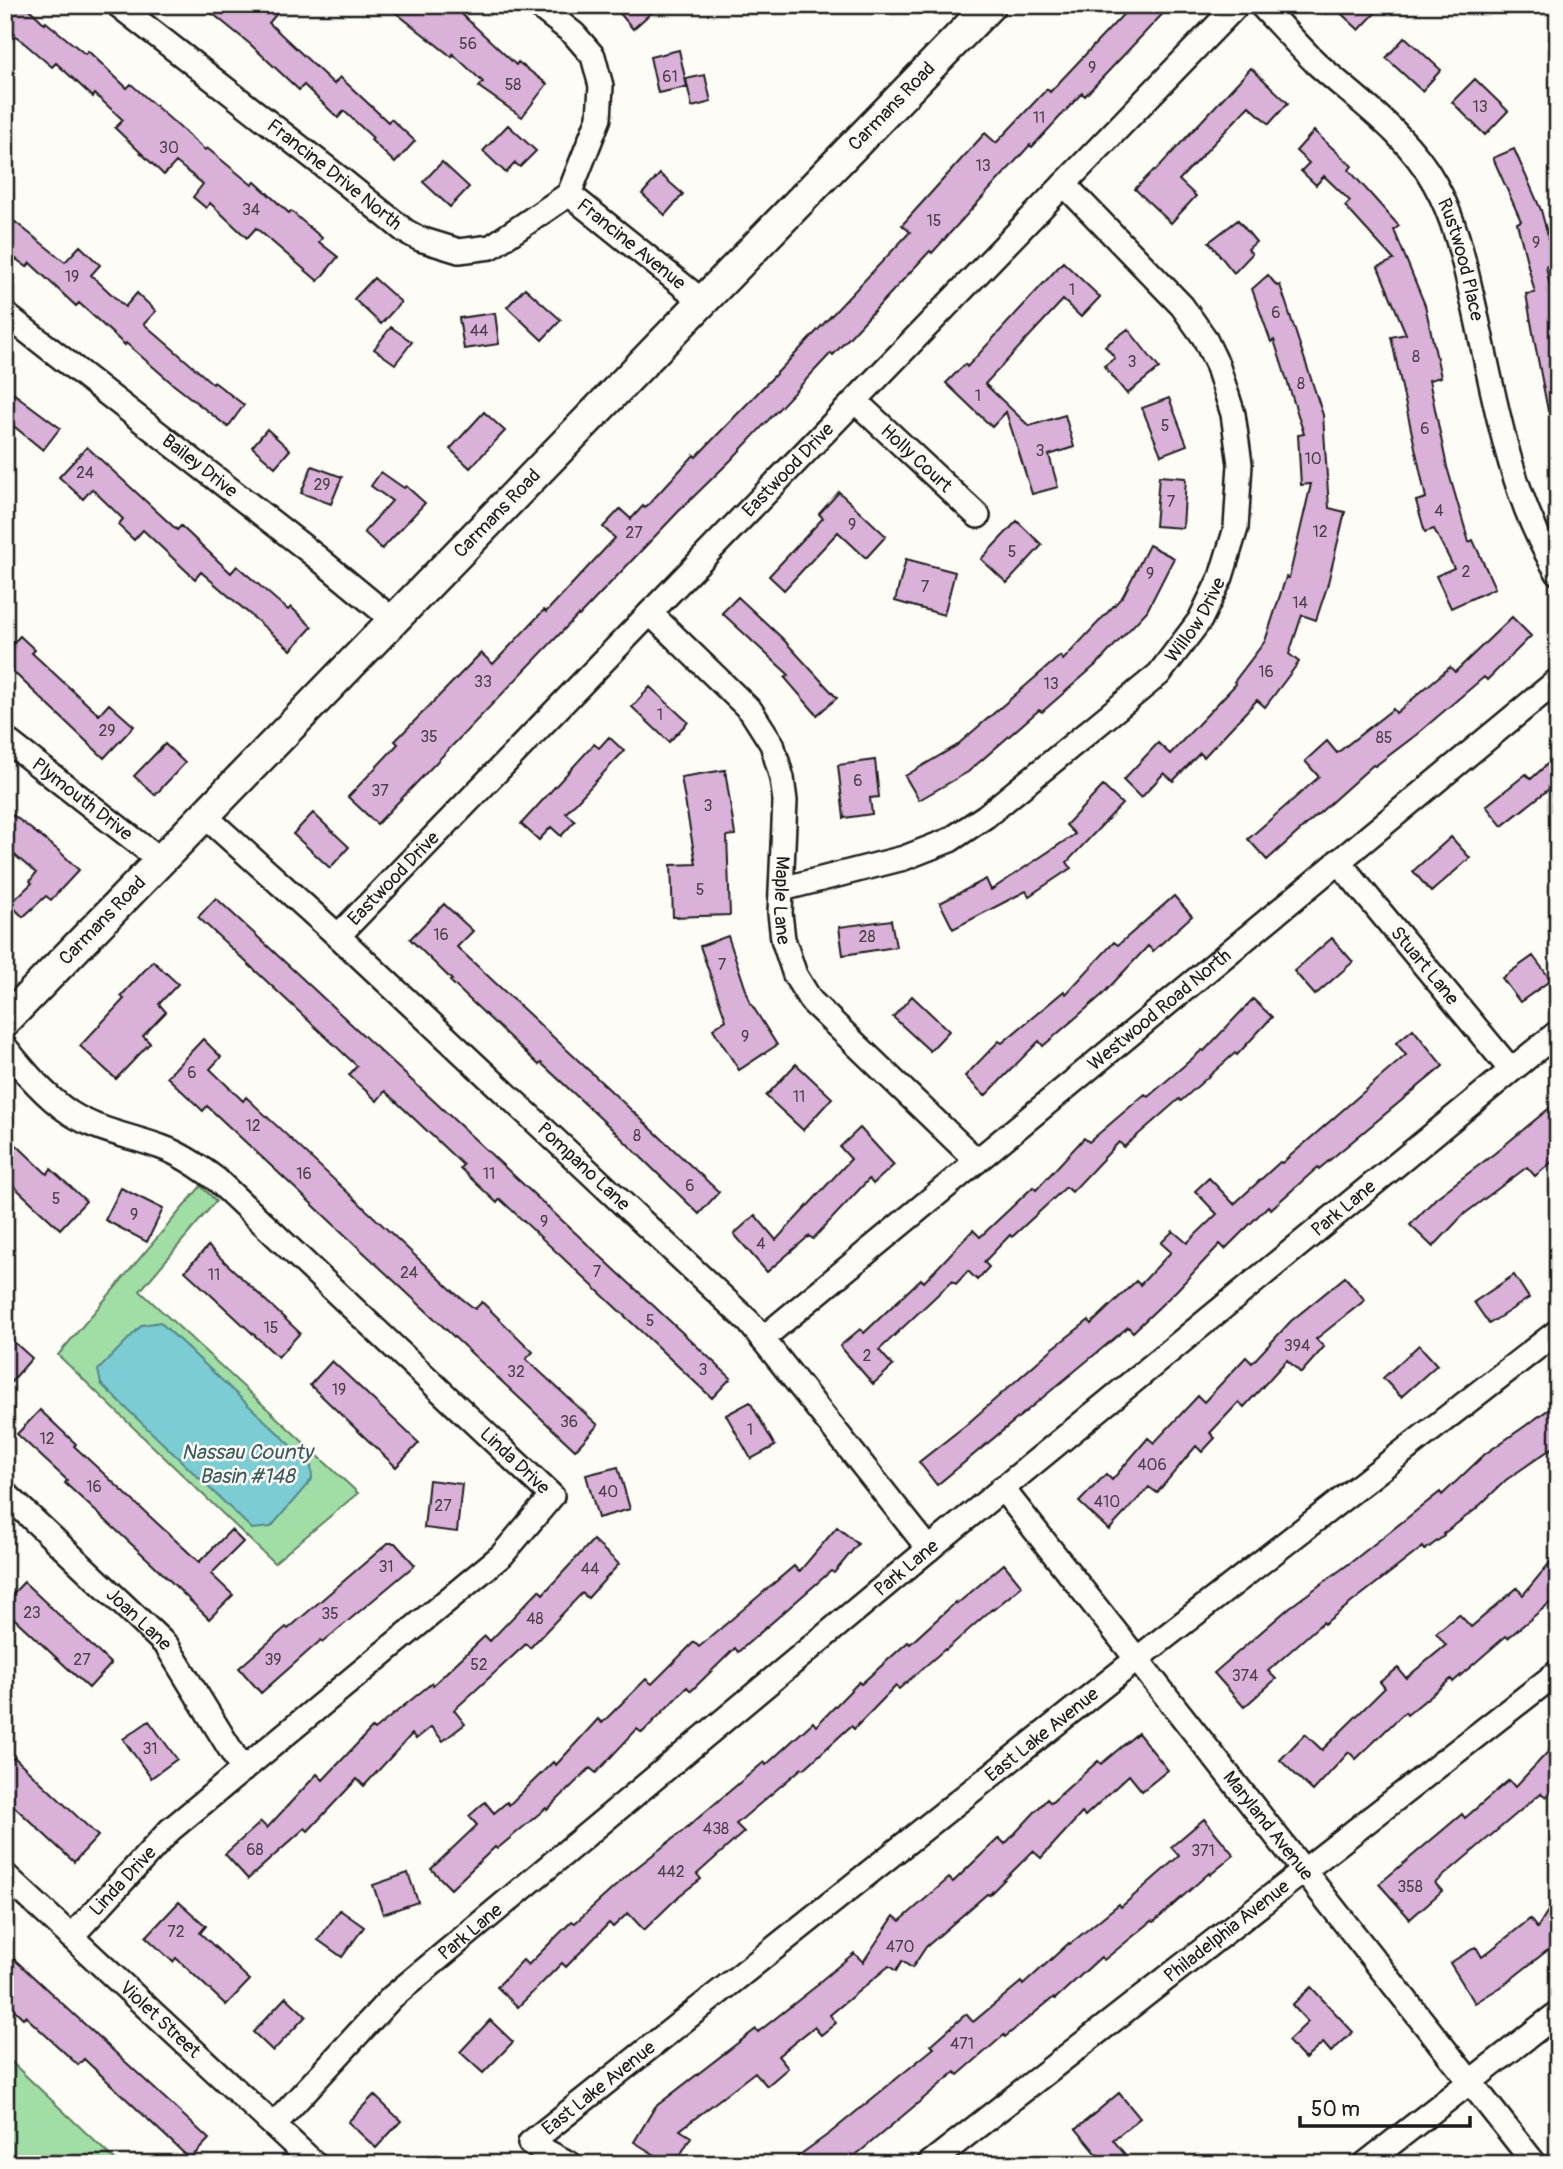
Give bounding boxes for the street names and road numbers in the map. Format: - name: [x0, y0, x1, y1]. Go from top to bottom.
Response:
- street label: Carmans Road: [843, 57, 940, 156]
- street label: Francine Drive North: [262, 114, 407, 236]
- street label: Francine Avenue: [572, 193, 691, 296]
- street label: Rustwood Place: [1432, 194, 1489, 324]
- street label: Eastwood Drive: [737, 417, 840, 522]
- street label: Holly Court: [875, 419, 957, 498]
- street label: Bailey Drive: [157, 429, 243, 503]
- street label: Carmans Road: [449, 464, 546, 563]
- street label: Willow Drive: [1160, 573, 1231, 667]
- street label: Plymouth Drive: [27, 753, 138, 846]
- street label: Eastwood Drive: [342, 826, 445, 931]
- street label: Maple Lane: [768, 856, 796, 949]
- street label: Carmans Road: [54, 871, 151, 970]
- street label: Stuart Lane: [1385, 922, 1465, 1010]
- street label: Westwood Road North: [1083, 944, 1236, 1076]
- street label: Pompano Lane: [532, 1117, 636, 1216]
- street label: Park Lane: [1306, 1174, 1381, 1242]
- street label: Linda Drive: [475, 1422, 555, 1500]
- street label: Park Lane: [869, 1534, 944, 1602]
- street label: Joan Lane: [101, 1583, 177, 1657]
- street label: East Lake Avenue: [980, 1682, 1104, 1787]
- street label: Maryland Avenue: [1218, 1766, 1319, 1886]
- street label: Linda Drive: [84, 1840, 162, 1921]
- street label: Philadelphia Avenue: [1159, 1874, 1295, 1988]
- street label: Park Lane: [433, 1898, 508, 1966]
- street label: Violet Street: [114, 1976, 206, 2063]
- street label: East Lake Avenue: [537, 2035, 661, 2141]

